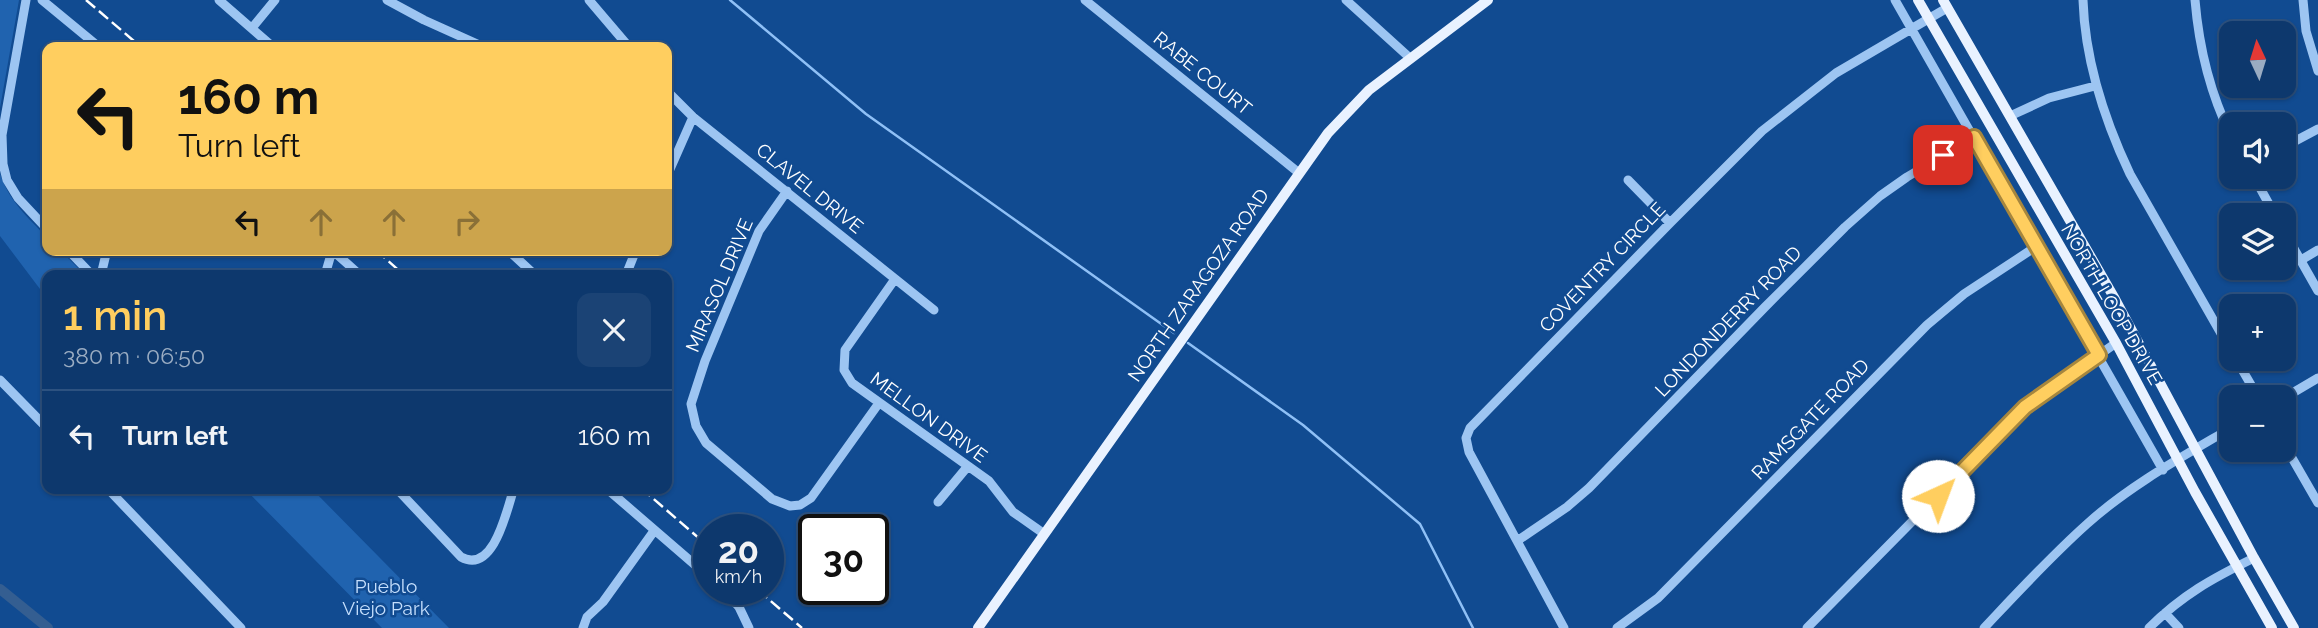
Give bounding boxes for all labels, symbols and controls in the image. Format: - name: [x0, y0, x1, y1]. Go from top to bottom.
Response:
- north arrow: [2219, 21, 2296, 98]
- map controls: [2219, 21, 2296, 462]
- street label: RABE COURT: [1150, 27, 1257, 119]
- text: 160 m: [178, 68, 319, 125]
- icon: left: [63, 70, 154, 161]
- button: sound: [2219, 112, 2296, 189]
- pin: [1913, 125, 1973, 185]
- text: Turn left: [178, 127, 300, 164]
- icon: arrive: [1924, 136, 1962, 174]
- street label: CLAVEL DRIVE: [752, 138, 868, 238]
- street label: NORTH ZARAGOZA ROAD: [1123, 184, 1273, 386]
- street label: COVENTRY CIRCLE: [1534, 198, 1670, 336]
- icon: left: [229, 203, 267, 241]
- icon: ahead: [302, 203, 340, 241]
- icon: ahead: [375, 203, 413, 241]
- icon: right: [448, 203, 486, 241]
- button: layers: [2219, 203, 2296, 280]
- street label: MIRASOL DRIVE: [681, 215, 757, 355]
- street label: NORTH LOOP DRIVE: [2057, 220, 2167, 388]
- street label: LONDONDERRY ROAD: [1650, 241, 1806, 401]
- text: 1 min: [63, 291, 167, 340]
- button: close: [577, 293, 651, 367]
- button: +: [2219, 294, 2296, 371]
- text: 380 m · 06:50: [63, 342, 205, 369]
- street label: RAMSGATE ROAD: [1747, 354, 1873, 484]
- street label: MELLON DRIVE: [866, 367, 992, 467]
- button: −: [2219, 385, 2296, 462]
- icon: left: [63, 417, 101, 455]
- text: Turn left: [122, 421, 228, 451]
- text: 160 m: [578, 421, 651, 451]
- position arrow: [1901, 459, 1975, 533]
- speed limit sign: 30: [798, 514, 889, 605]
- text: 20: [718, 530, 759, 571]
- text: km/h: [715, 566, 762, 587]
- park label: Pueblo Viejo Park: [342, 575, 430, 619]

